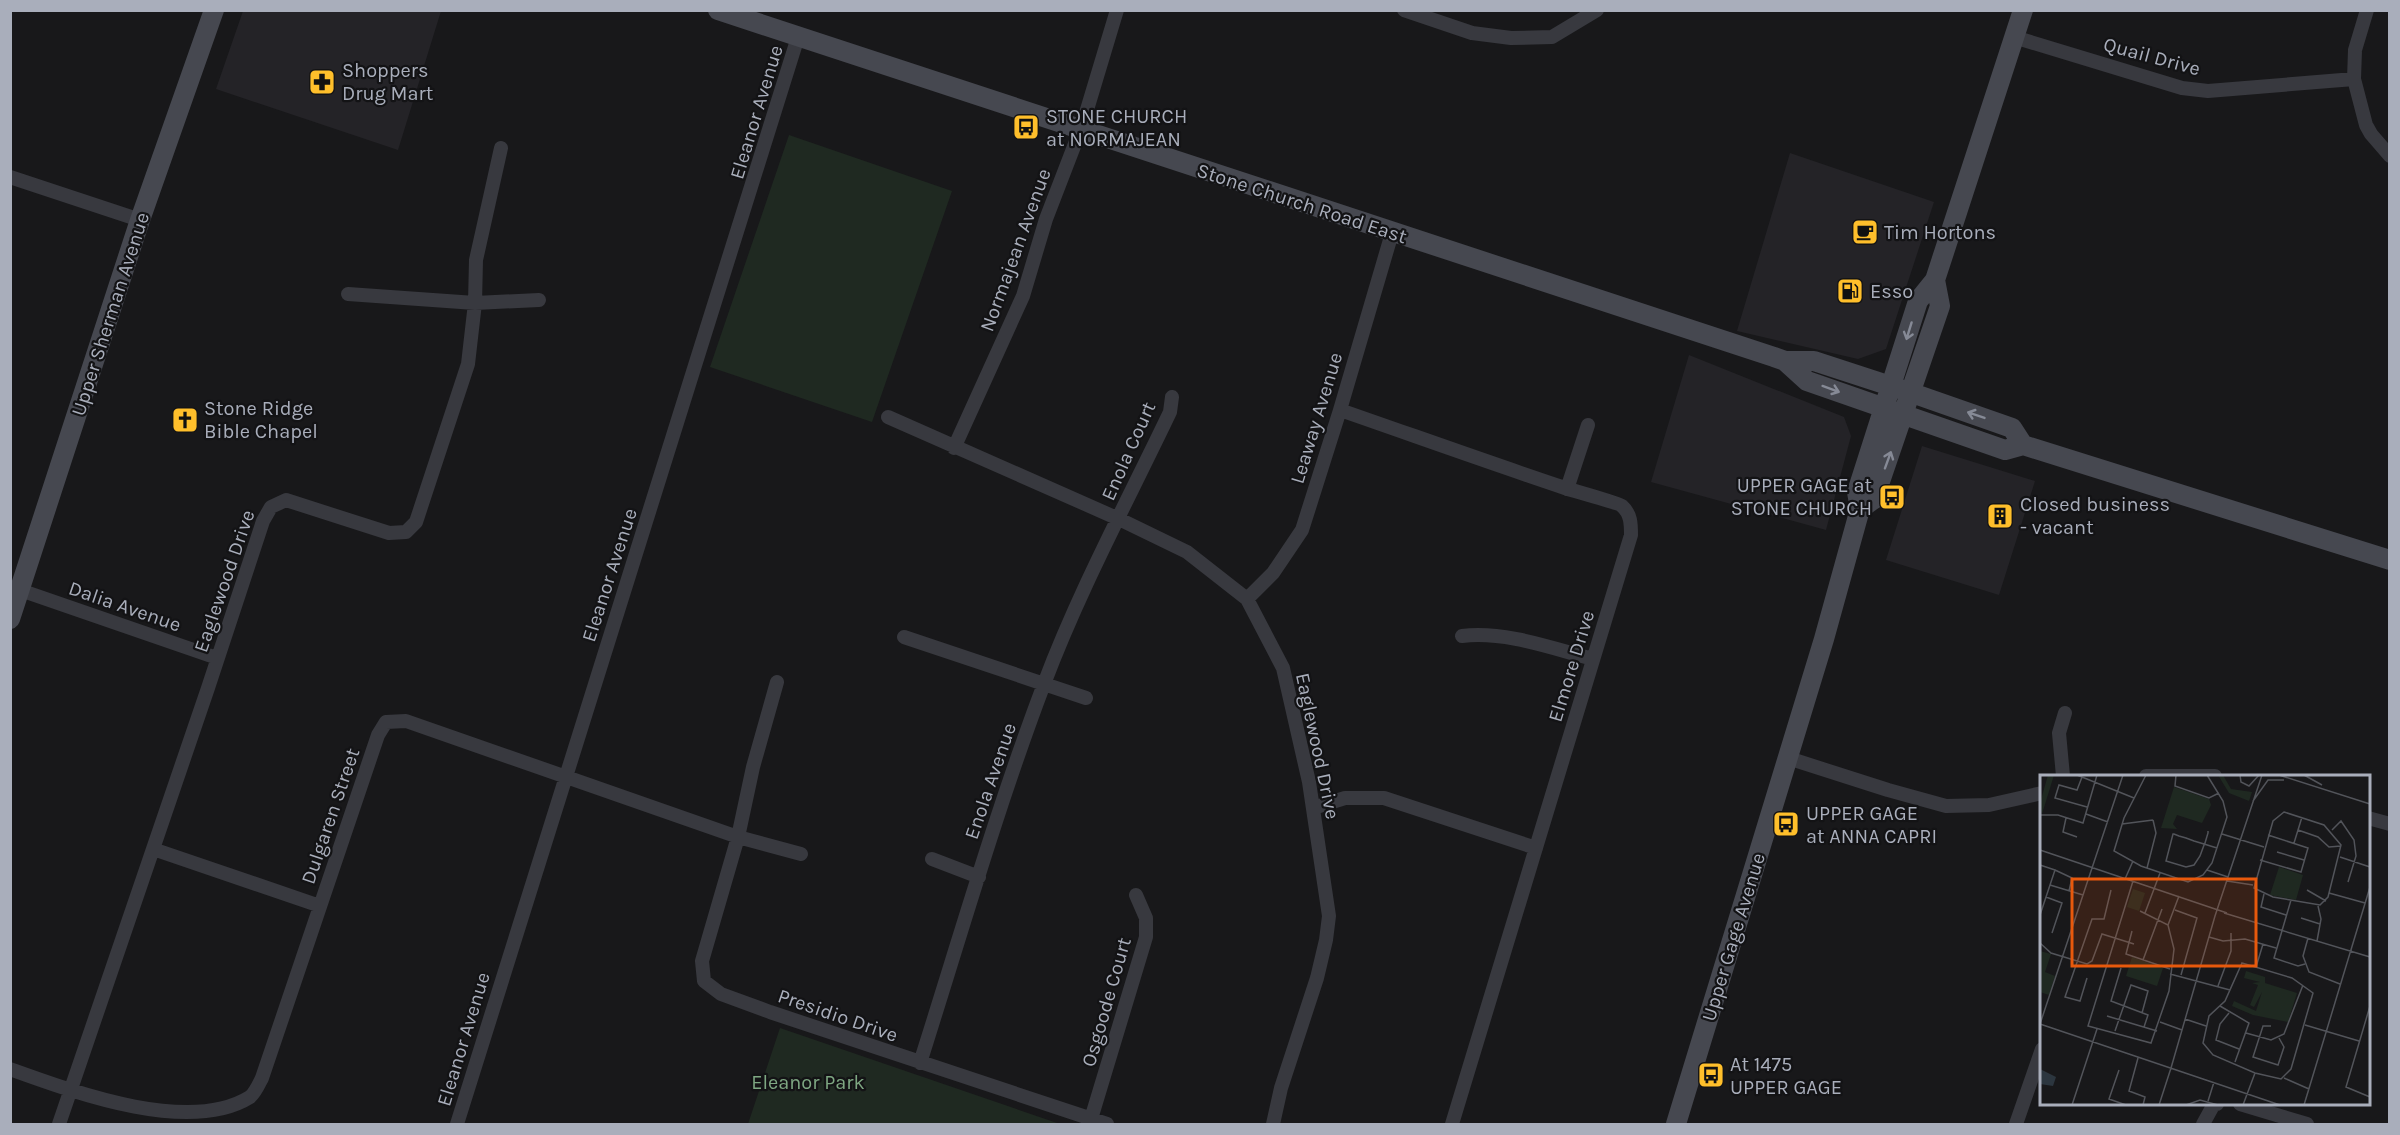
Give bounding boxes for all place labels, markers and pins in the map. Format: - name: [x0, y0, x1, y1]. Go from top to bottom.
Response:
- place label: Shoppers Drug Mart: [342, 59, 434, 105]
- pharmacy icon: Shoppers Drug Mart: [307, 67, 337, 97]
- place label: STONE CHURCH at NORMAJEAN: [1046, 105, 1187, 151]
- bus stop icon: STONE CHURCH at NORMAJEAN: [1011, 112, 1041, 142]
- cafe icon: Tim Hortons: [1850, 217, 1880, 247]
- place label: Tim Hortons: [1884, 221, 1996, 244]
- fuel station icon: Esso: [1835, 276, 1865, 306]
- place label: Esso: [1870, 280, 1913, 303]
- place label: Stone Ridge Bible Chapel: [204, 397, 318, 443]
- church icon: Stone Ridge Bible Chapel: [170, 405, 200, 435]
- place label: UPPER GAGE at STONE CHURCH: [1731, 474, 1872, 520]
- bus stop icon: UPPER GAGE at STONE CHURCH: [1877, 482, 1907, 512]
- place label: Closed business - vacant: [2020, 493, 2170, 539]
- building icon: Closed business - vacant: [1985, 501, 2015, 531]
- place label: UPPER GAGE at ANNA CAPRI: [1806, 802, 1937, 848]
- bus stop icon: UPPER GAGE at ANNA CAPRI: [1771, 809, 1801, 839]
- place label: At 1475 UPPER GAGE: [1730, 1053, 1842, 1099]
- bus stop icon: At 1475 UPPER GAGE: [1696, 1060, 1726, 1090]

